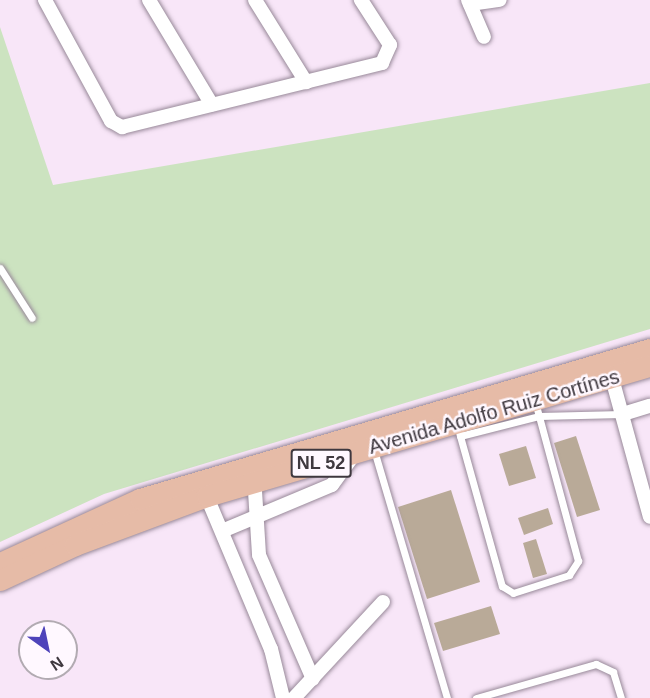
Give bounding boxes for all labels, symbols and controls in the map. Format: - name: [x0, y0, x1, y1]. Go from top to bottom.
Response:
- street label: Avenida Adolfo Ruiz Cortínes: [365, 365, 623, 459]
- road number: NL 52: [290, 448, 352, 478]
- north arrow: [18, 620, 78, 680]
- text: N: [48, 654, 66, 674]

